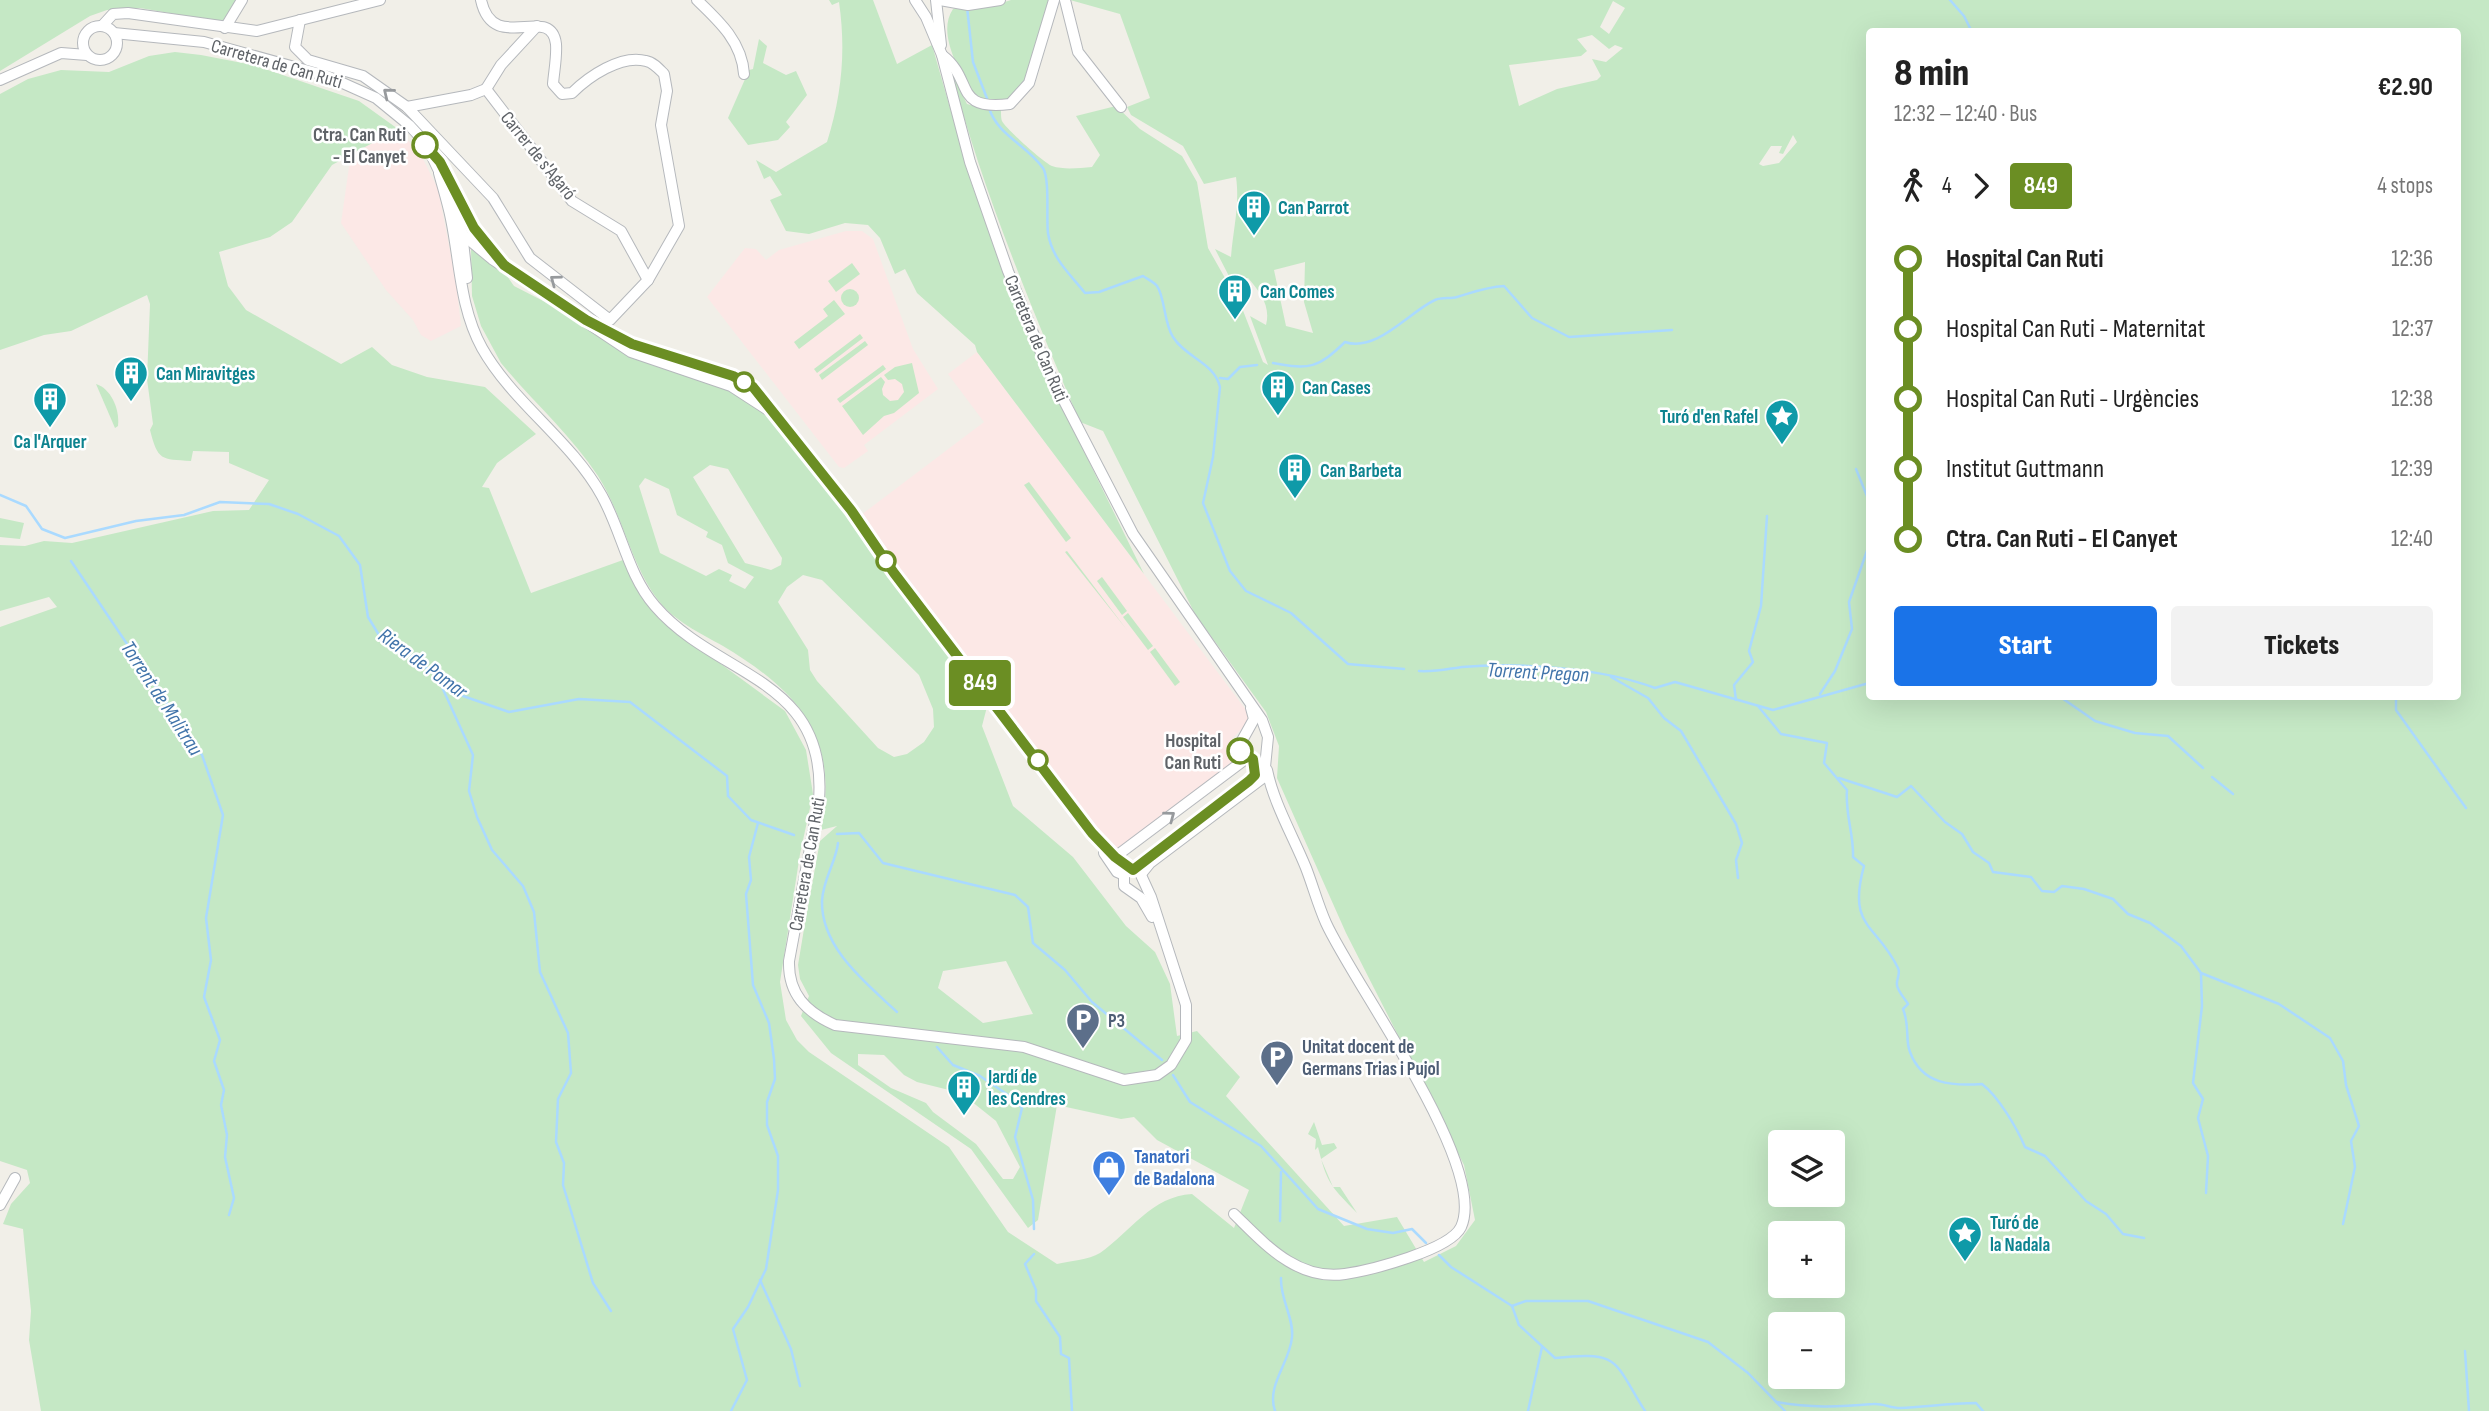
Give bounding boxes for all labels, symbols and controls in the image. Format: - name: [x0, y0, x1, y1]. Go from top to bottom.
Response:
- street label: Carretera de Can Ruti: [208, 35, 345, 94]
- text: 8 min: [1894, 51, 1969, 96]
- text: €2.90: [2378, 72, 2433, 103]
- one-way arrow: [384, 89, 397, 101]
- text: 12:32 – 12:40 · Bus: [1894, 100, 2037, 128]
- street label: Carrer de s'Agaró: [495, 107, 581, 205]
- place label: Ctra. Can Ruti - El Canyet: [313, 124, 406, 169]
- marker: Ctra. Can Ruti - El Canyet: [412, 132, 438, 158]
- icon: walk: [1894, 167, 1932, 205]
- icon: forward: [1962, 167, 2000, 205]
- text: 849: [2024, 171, 2058, 200]
- text: 4: [1942, 172, 1952, 200]
- text: 4 stops: [2377, 172, 2433, 200]
- building icon: Can Parrot: [1235, 188, 1273, 237]
- place label: Can Parrot: [1278, 197, 1349, 220]
- text: Hospital Can Ruti: [1946, 244, 2103, 275]
- text: 12:36: [2391, 245, 2433, 273]
- street label: Carretera de Can Ruti: [999, 272, 1073, 405]
- building icon: Can Comes: [1216, 272, 1254, 321]
- one-way arrow: [550, 275, 563, 288]
- place label: Can Comes: [1260, 281, 1335, 304]
- text: Hospital Can Ruti - Maternitat: [1946, 314, 2205, 345]
- text: 12:37: [2392, 315, 2433, 343]
- building icon: Can Miravitges: [112, 354, 150, 403]
- place label: Can Miravitges: [156, 363, 255, 386]
- building icon: Can Cases: [1259, 368, 1297, 417]
- unlabelled marker: [734, 372, 754, 392]
- place label: Can Cases: [1302, 377, 1371, 400]
- building icon: Ca l'Arquer: [31, 380, 69, 429]
- text: Hospital Can Ruti - Urgències: [1946, 384, 2199, 415]
- text: 12:38: [2391, 385, 2433, 413]
- place icon: Turó d'en Rafel: [1763, 397, 1801, 446]
- place label: Turó d'en Rafel: [1660, 406, 1758, 429]
- place label: Ca l'Arquer: [13, 431, 87, 454]
- building icon: Can Barbeta: [1276, 451, 1314, 500]
- text: Institut Guttmann: [1946, 454, 2104, 485]
- text: 12:39: [2391, 455, 2433, 483]
- place label: Can Barbeta: [1320, 460, 1402, 483]
- text: Ctra. Can Ruti - El Canyet: [1946, 524, 2178, 555]
- text: 12:40: [2391, 525, 2433, 553]
- unlabelled marker: [876, 551, 896, 571]
- button: Start: [1894, 606, 2157, 686]
- button: Tickets: [2171, 606, 2433, 686]
- water label: Riera de Pomar: [373, 623, 473, 705]
- water label: Torrent de Malitrau: [115, 636, 208, 761]
- water label: Torrent Pregon: [1486, 657, 1590, 688]
- line badge: 849: [940, 660, 1020, 706]
- text: 849: [963, 668, 997, 697]
- place label: Hospital Can Ruti: [1165, 730, 1221, 775]
- marker: Hospital Can Ruti: [1227, 738, 1253, 764]
- unlabelled marker: [1028, 750, 1048, 770]
- street label: Carretera de Can Ruti: [784, 796, 831, 933]
- one-way arrow: [1162, 812, 1174, 825]
- parking icon: P3: [1064, 1001, 1102, 1050]
- place label: P3: [1108, 1010, 1125, 1033]
- place label: Unitat docent de Germans Trias i Pujol: [1302, 1036, 1440, 1081]
- parking icon: Unitat docent de Germans Trias i Pujol: [1258, 1038, 1296, 1087]
- place label: Jardí de les Cendres: [987, 1066, 1066, 1111]
- building icon: Jardí de les Cendres: [945, 1068, 983, 1117]
- map controls: [1768, 1130, 1845, 1389]
- button: layers: [1768, 1130, 1845, 1207]
- place label: Tanatori de Badalona: [1134, 1146, 1215, 1191]
- shop icon: Tanatori de Badalona: [1090, 1148, 1128, 1197]
- place label: Turó de la Nadala: [1990, 1212, 2050, 1257]
- place icon: Turó de la Nadala: [1946, 1214, 1984, 1263]
- button: +: [1768, 1221, 1845, 1298]
- button: −: [1768, 1312, 1845, 1389]

